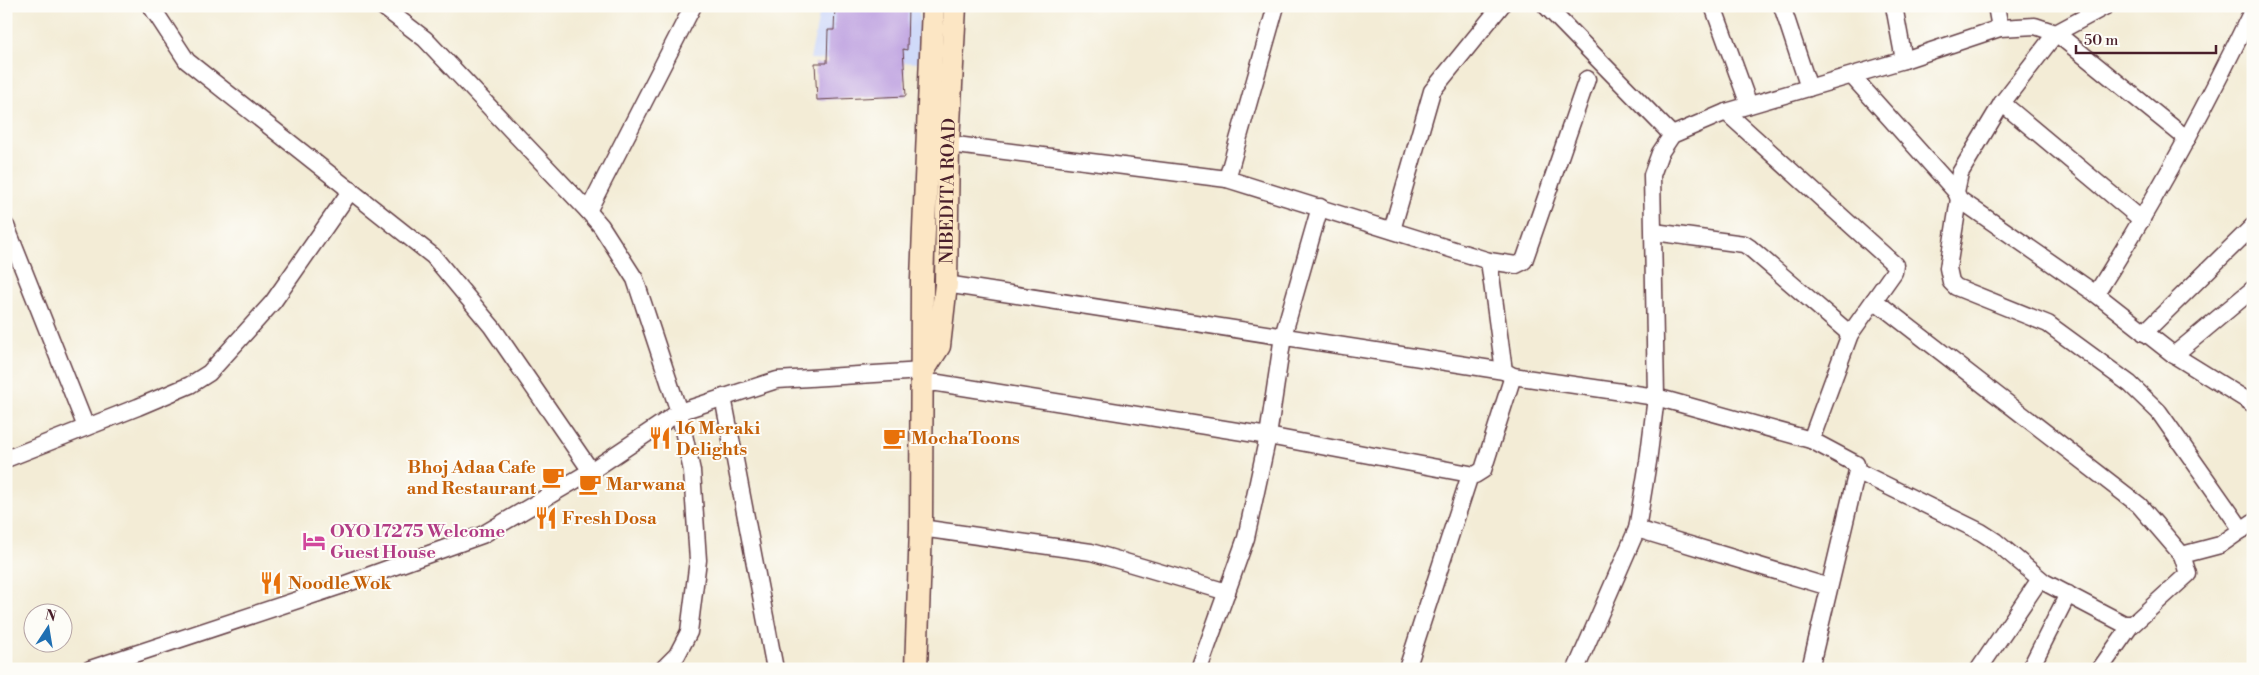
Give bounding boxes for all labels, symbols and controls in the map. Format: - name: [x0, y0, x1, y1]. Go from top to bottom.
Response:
- scale bar: [2076, 22, 2216, 54]
- text: 50 m: [2084, 31, 2118, 50]
- street label: NIBEDITA ROAD: [935, 117, 961, 264]
- place label: 16 Meraki Delights: [676, 417, 760, 461]
- restaurant icon: 16 Meraki Delights: [647, 425, 673, 451]
- cafe icon: MochaToons: [881, 425, 907, 451]
- place label: MochaToons: [911, 427, 1020, 450]
- place label: Bhoj Adaa Cafe and Restaurant: [407, 456, 537, 500]
- cafe icon: Bhoj Adaa Cafe and Restaurant: [540, 464, 566, 490]
- cafe icon: Marwana: [577, 471, 603, 497]
- place label: Marwana: [606, 473, 685, 496]
- restaurant icon: Fresh Dosa: [533, 505, 559, 531]
- place label: Fresh Dosa: [562, 507, 657, 530]
- place label: OYO 17275 Welcome Guest House: [330, 520, 505, 564]
- hotel icon: OYO 17275 Welcome Guest House: [301, 528, 327, 554]
- restaurant icon: Noodle Wok: [258, 570, 284, 596]
- place label: Noodle Wok: [288, 572, 392, 595]
- north arrow: [22, 602, 72, 652]
- text: N: [43, 606, 58, 626]

